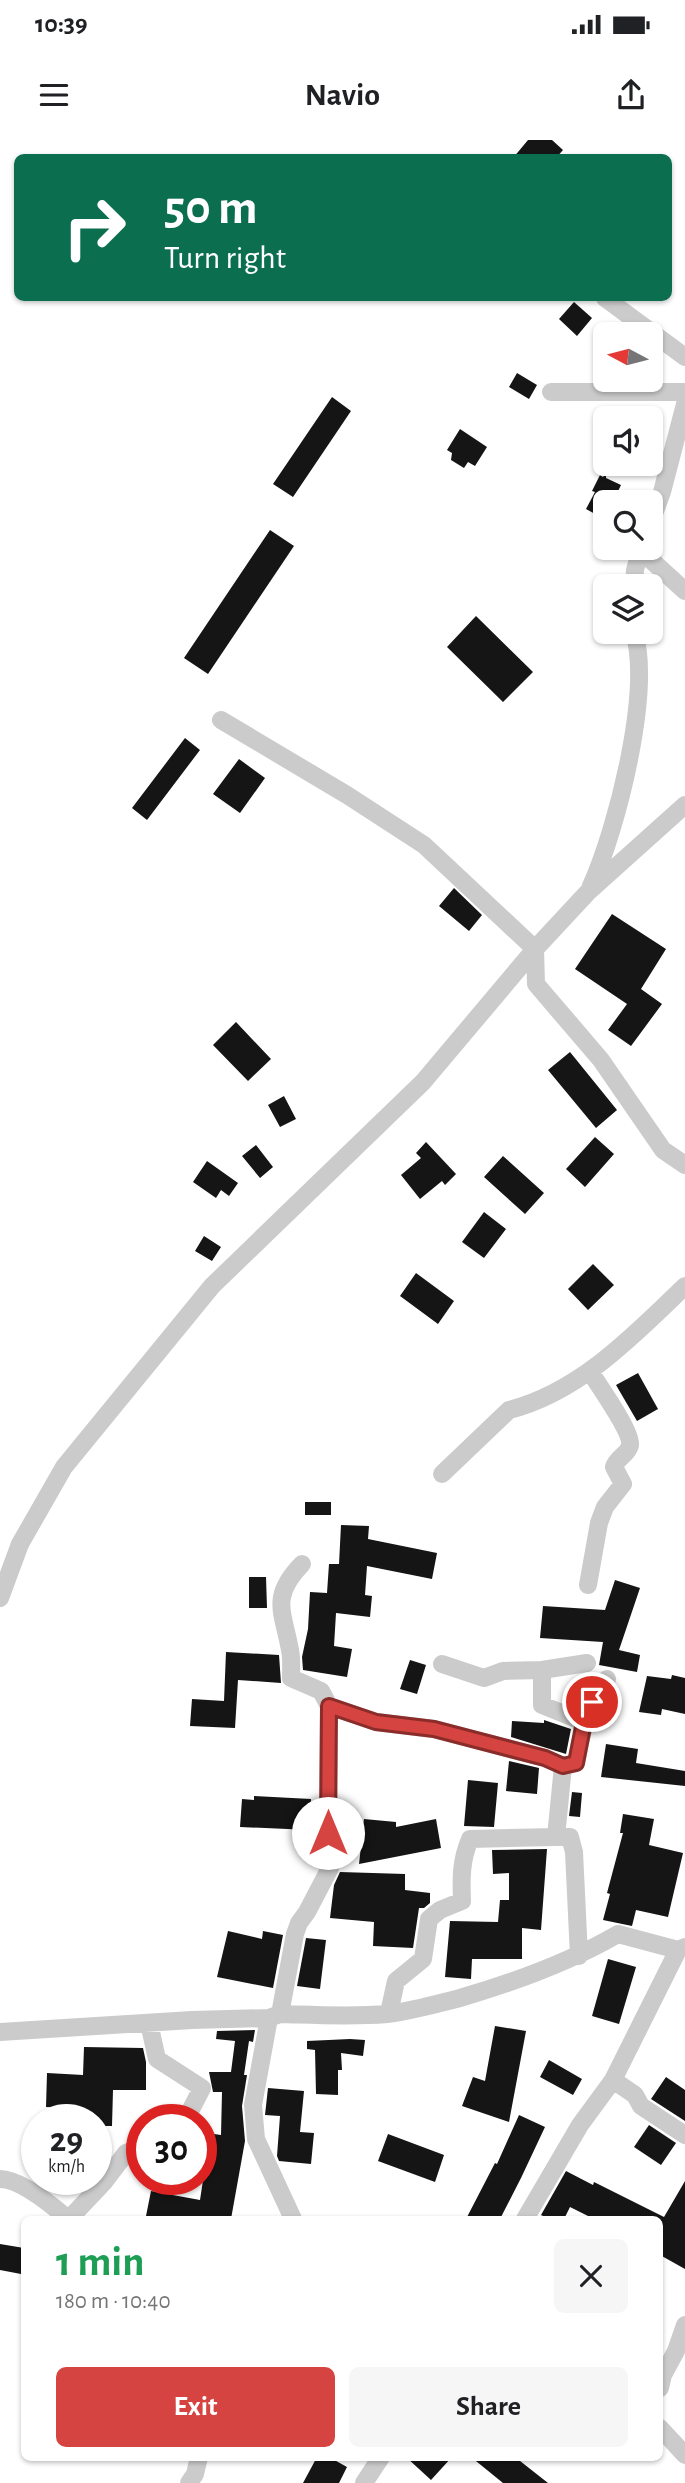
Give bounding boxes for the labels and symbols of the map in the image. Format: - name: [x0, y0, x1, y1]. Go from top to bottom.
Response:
- north arrow: [593, 322, 663, 392]
- pin: [562, 1672, 622, 1732]
- position arrow: [291, 1796, 365, 1870]
- speed limit sign: 30: [126, 2104, 217, 2195]

